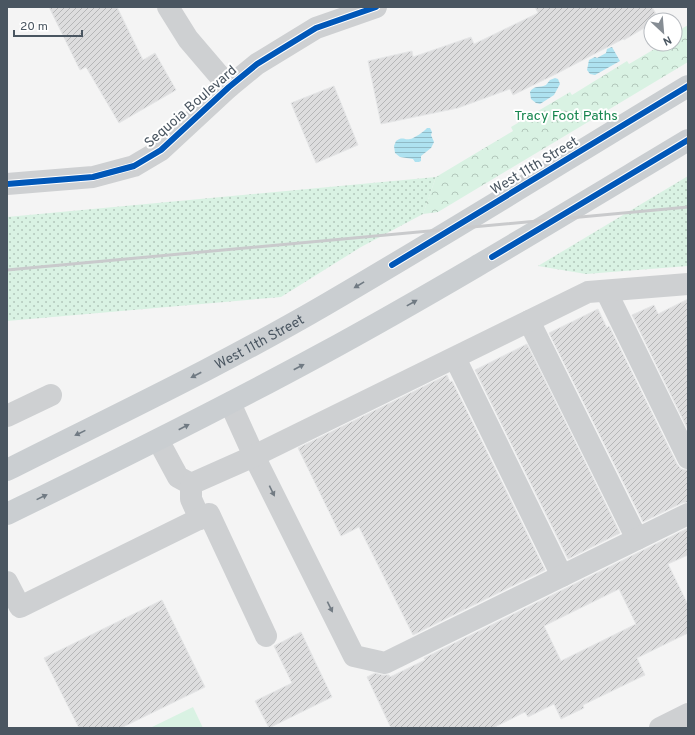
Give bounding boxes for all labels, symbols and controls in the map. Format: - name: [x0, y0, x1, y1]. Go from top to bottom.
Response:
- scale bar: [14, 12, 82, 38]
- north arrow: [643, 12, 683, 52]
- text: 20 m: [20, 19, 48, 35]
- text: N: [660, 32, 674, 48]
- street label: Sequoia Boulevard: [141, 62, 241, 152]
- park label: Tracy Foot Paths: [514, 108, 618, 125]
- street label: West 11th Street: [488, 133, 582, 199]
- one-way arrow: [354, 281, 364, 289]
- one-way arrow: [406, 300, 418, 307]
- street label: West 11th Street: [212, 312, 308, 374]
- one-way arrow: [293, 363, 305, 370]
- one-way arrow: [190, 372, 202, 378]
- one-way arrow: [178, 424, 189, 430]
- one-way arrow: [74, 430, 85, 436]
- one-way arrow: [269, 485, 275, 497]
- one-way arrow: [36, 494, 48, 500]
- one-way arrow: [327, 602, 333, 613]

